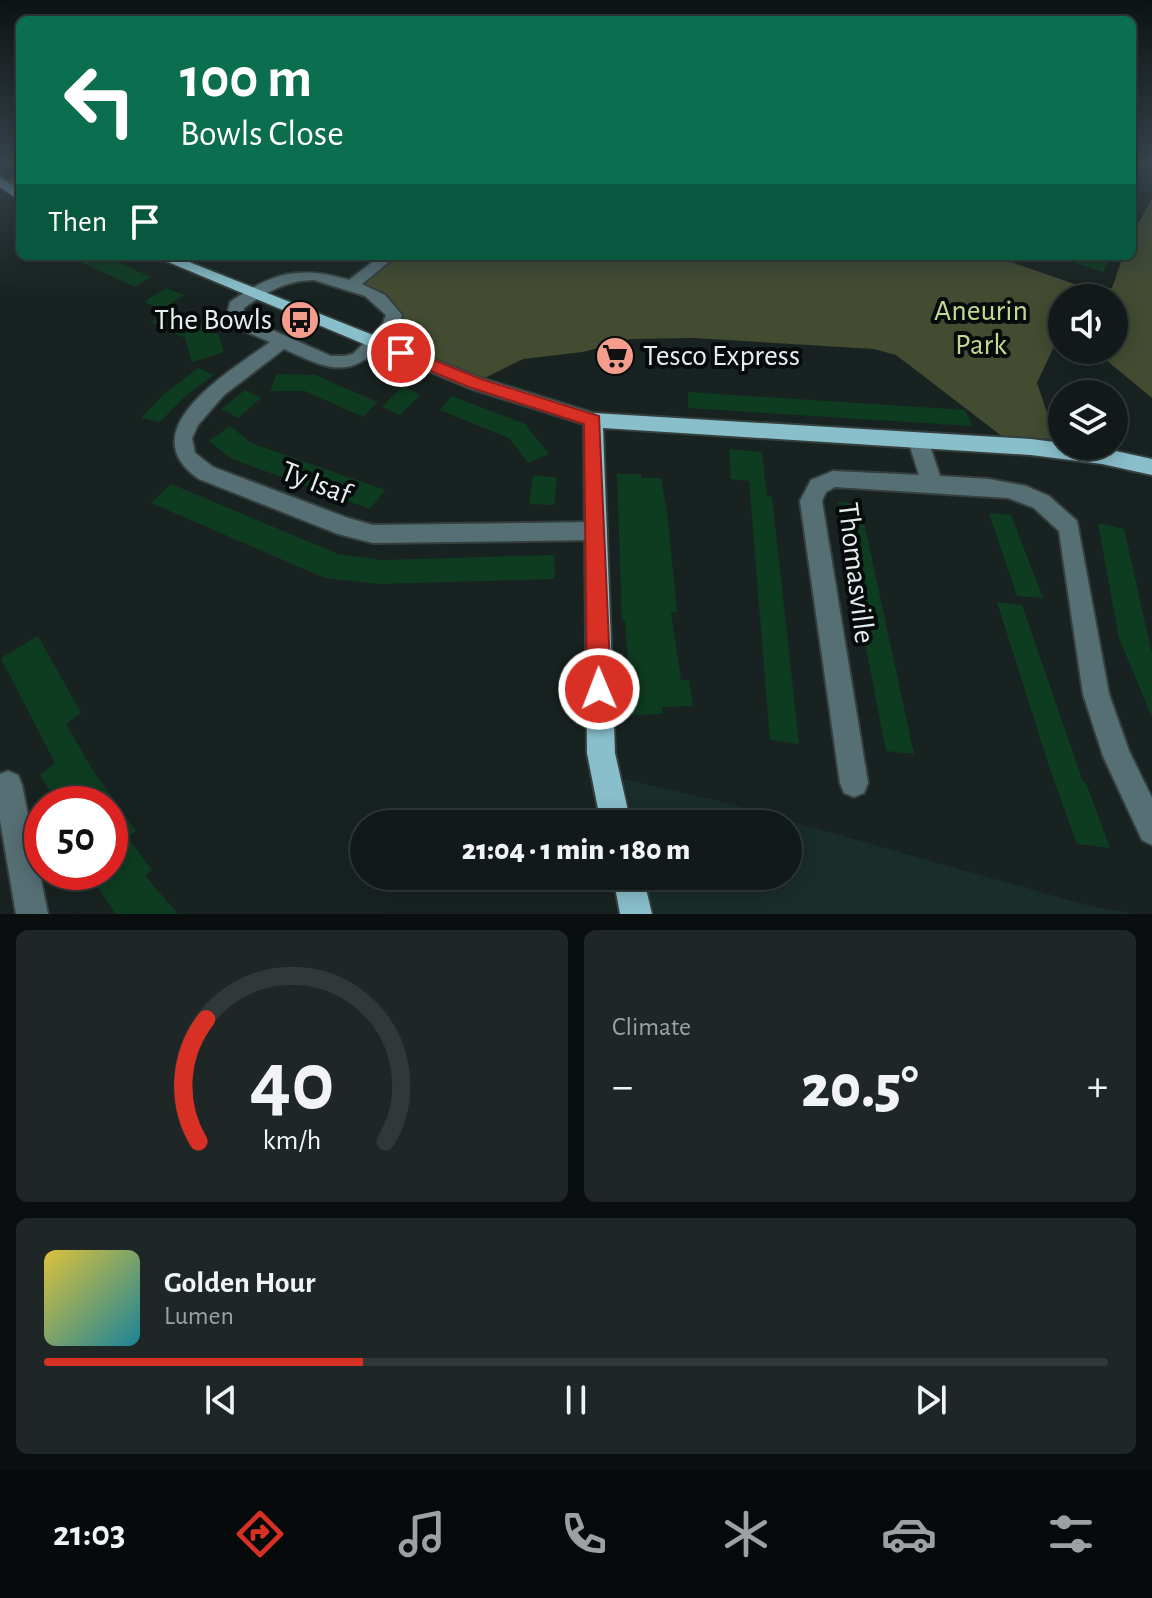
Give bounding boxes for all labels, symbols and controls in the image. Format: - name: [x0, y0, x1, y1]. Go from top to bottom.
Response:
- icon: left: [48, 48, 152, 152]
- text: 100 m: [180, 51, 312, 107]
- text: Bowls Close: [180, 116, 344, 152]
- icon: arrive: [123, 200, 167, 244]
- text: Then: [48, 207, 107, 237]
- map controls: [1048, 284, 1128, 460]
- button: sound: [1048, 284, 1128, 364]
- park label: Aneurin Park: [934, 296, 1028, 360]
- bus stop icon: The Bowls: [279, 299, 321, 341]
- place label: The Bowls: [154, 305, 272, 335]
- pin: [367, 319, 435, 387]
- icon: arrive: [379, 331, 423, 375]
- supermarket icon: Tesco Express: [594, 335, 636, 377]
- place label: Tesco Express: [643, 341, 800, 371]
- button: layers: [1048, 380, 1128, 460]
- street label: Ty Isaf: [277, 456, 357, 511]
- street label: Thomasville: [832, 501, 880, 645]
- position arrow: [557, 647, 641, 731]
- speed limit sign: 50: [24, 786, 128, 890]
- text: 21:04 · 1 min · 180 m: [462, 835, 690, 865]
- text: Climate: [612, 1014, 691, 1040]
- text: 40: [249, 1041, 335, 1125]
- text: 20.5°: [801, 1058, 919, 1118]
- text: −: [612, 1065, 633, 1109]
- text: +: [1087, 1065, 1108, 1109]
- text: km/h: [263, 1126, 321, 1155]
- text: Golden Hour: [164, 1268, 316, 1298]
- text: Lumen: [164, 1303, 234, 1329]
- icon: previous: [199, 1378, 243, 1422]
- icon: pause: [554, 1378, 598, 1422]
- icon: next: [909, 1378, 953, 1422]
- icon: directions: [232, 1506, 288, 1562]
- icon: music: [394, 1506, 450, 1562]
- icon: phone: [556, 1506, 612, 1562]
- icon: climate: [718, 1506, 774, 1562]
- icon: car: [881, 1506, 937, 1562]
- icon: filters: [1043, 1506, 1099, 1562]
- text: 21:03: [53, 1516, 126, 1552]

